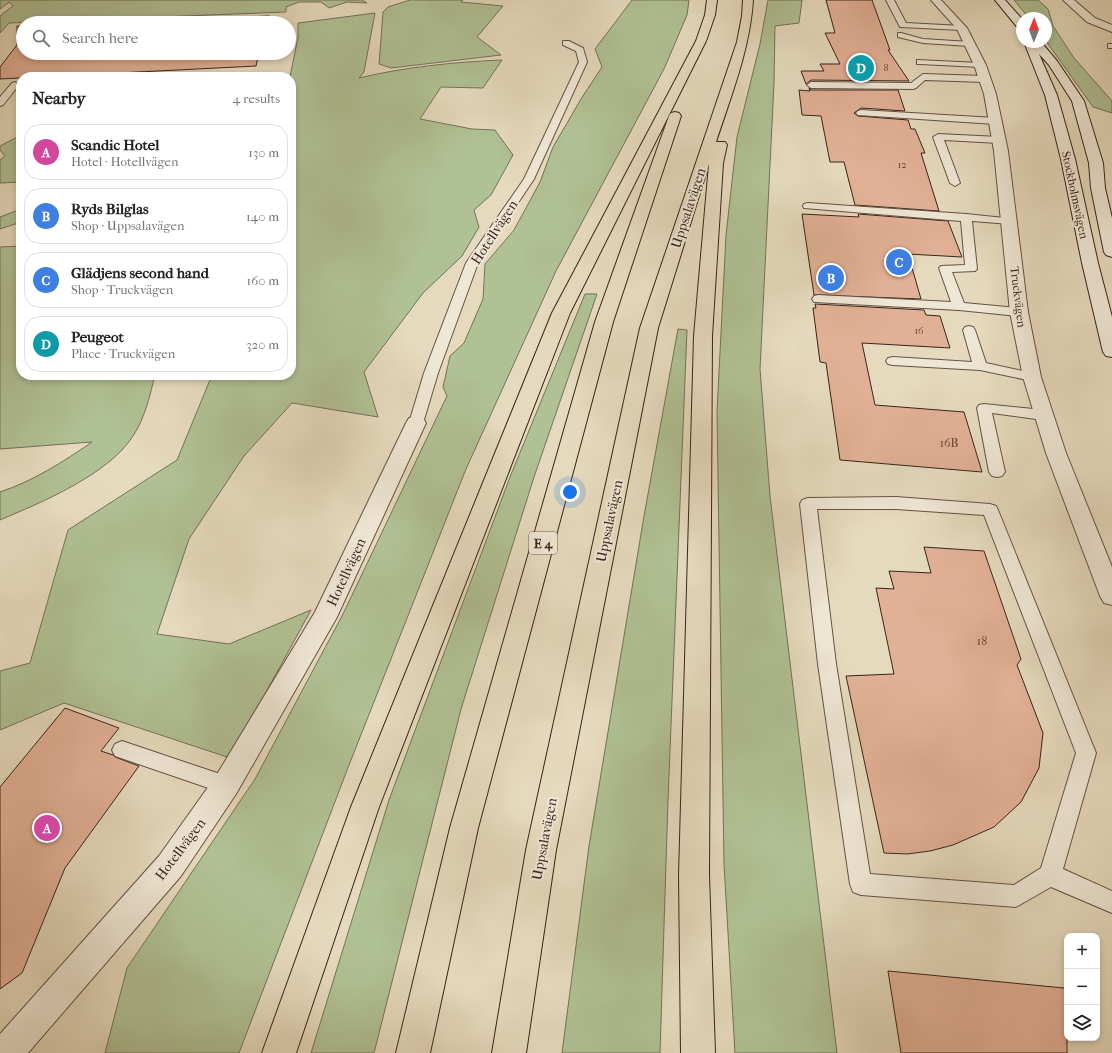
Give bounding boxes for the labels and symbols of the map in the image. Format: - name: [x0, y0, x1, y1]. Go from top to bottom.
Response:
- north arrow: [1016, 12, 1052, 48]
- pin: D: [848, 53, 874, 83]
- house number: 8: [883, 62, 889, 74]
- street label: Stockholmsvägen: [1059, 150, 1091, 240]
- house number: 12: [898, 159, 906, 171]
- street label: Uppsalavägen: [667, 166, 709, 251]
- street label: Hotellvägen: [467, 197, 521, 268]
- pin: C: [886, 247, 912, 277]
- pin: B: [818, 263, 844, 293]
- street label: Truckvägen: [1007, 266, 1029, 328]
- house number: 16: [915, 325, 924, 337]
- house number: 16B: [940, 436, 958, 450]
- street label: Uppsalavägen: [592, 478, 627, 564]
- your location: [560, 482, 580, 502]
- road number: E 4: [529, 532, 557, 554]
- street label: Hotellvägen: [323, 535, 370, 609]
- house number: 18: [977, 634, 987, 648]
- street label: Uppsalavägen: [528, 796, 561, 882]
- pin: A: [34, 813, 60, 843]
- street label: Hotellvägen: [152, 815, 209, 884]

